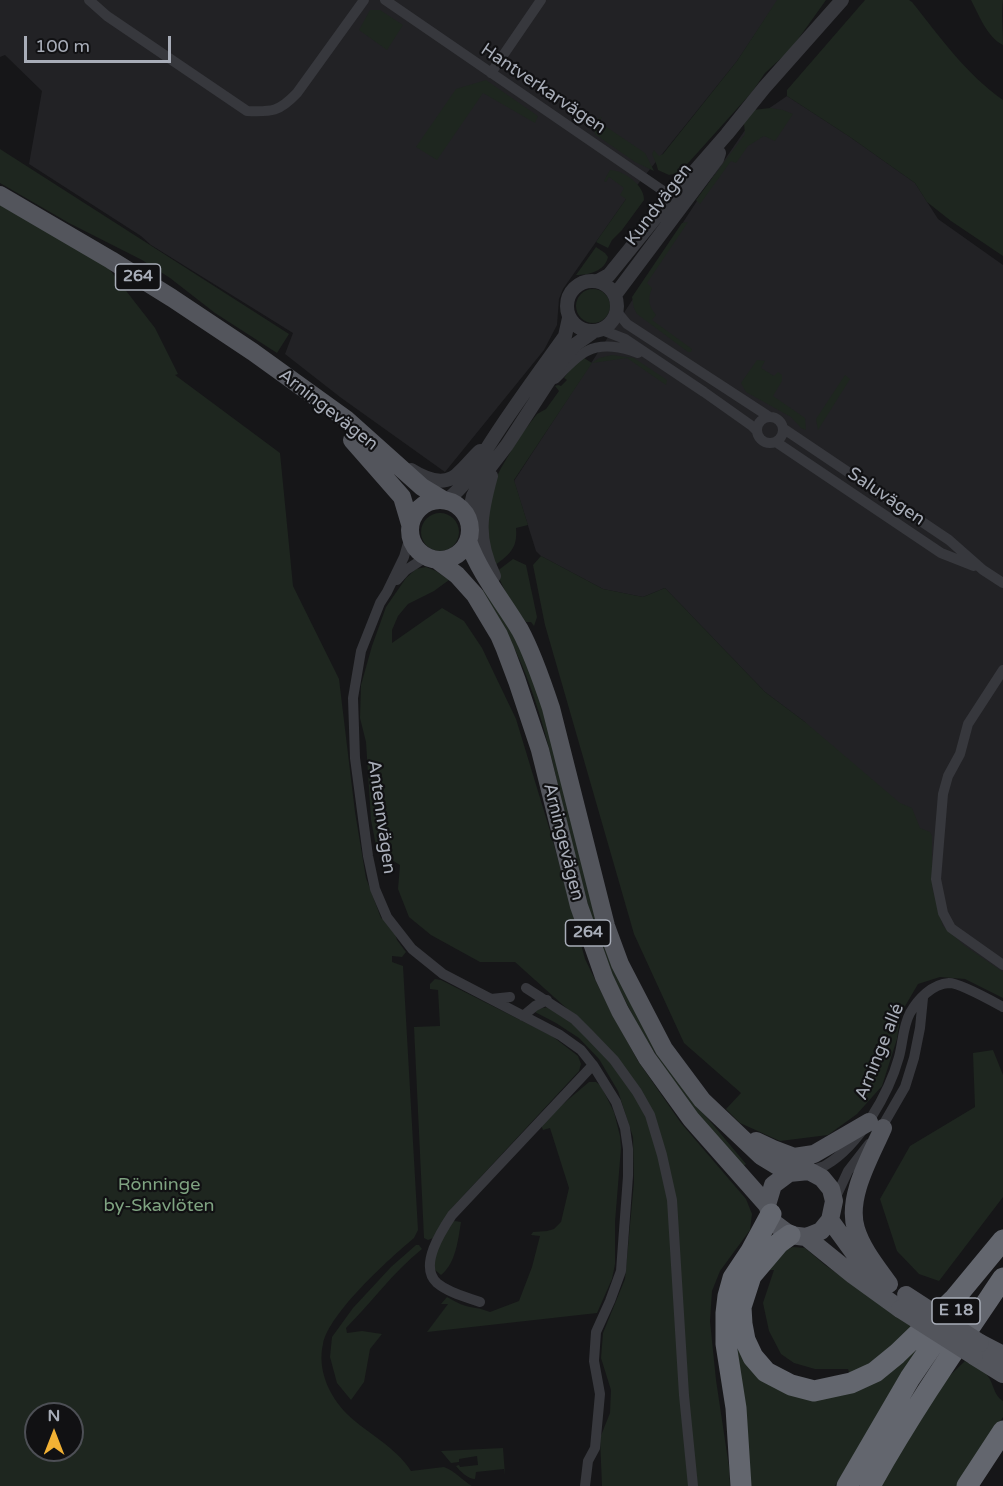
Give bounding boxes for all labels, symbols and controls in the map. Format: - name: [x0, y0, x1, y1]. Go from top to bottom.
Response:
- scale bar: [27, 24, 174, 62]
- text: 100 m: [35, 35, 90, 57]
- street label: Hantverkarvägen: [476, 39, 610, 139]
- street label: Kundvägen: [621, 160, 697, 250]
- road number: 264: [116, 264, 160, 290]
- street label: Arningevägen: [274, 365, 382, 455]
- street label: Saluvägen: [843, 463, 929, 531]
- street label: Antennvägen: [362, 759, 400, 875]
- street label: Arningevägen: [538, 781, 588, 903]
- road number: 264: [566, 920, 610, 946]
- street label: Arninge allé: [851, 1001, 909, 1103]
- park label: Rönninge by-Skavlöten: [103, 1174, 215, 1216]
- road number: E 18: [932, 1298, 980, 1324]
- north arrow: [24, 1402, 84, 1462]
- text: N: [48, 1406, 60, 1426]

